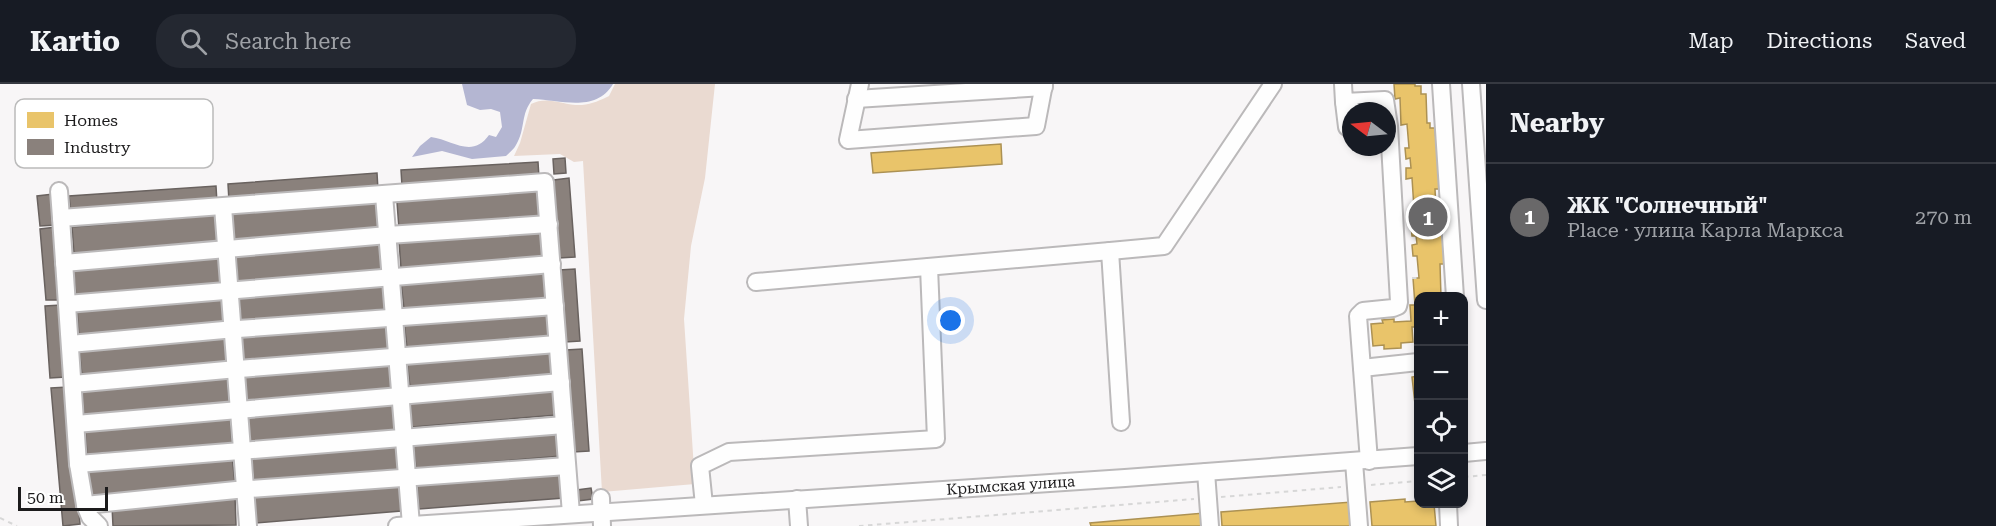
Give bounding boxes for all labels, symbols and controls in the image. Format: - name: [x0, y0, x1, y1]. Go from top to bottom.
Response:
- search box: [156, 14, 576, 68]
- text: Kartio: [30, 25, 120, 58]
- icon: search: [177, 25, 210, 58]
- text: Search here: [225, 29, 351, 54]
- text: Map: [1689, 29, 1733, 53]
- text: Directions: [1766, 29, 1872, 53]
- text: Saved: [1905, 29, 1966, 53]
- legend: [15, 99, 213, 168]
- north arrow: [1342, 102, 1396, 156]
- text: Nearby: [1510, 108, 1604, 138]
- text: Homes: [64, 111, 118, 130]
- text: Industry: [64, 138, 131, 157]
- text: ЖК "Солнечный": [1567, 193, 1768, 218]
- pin: 1: [1408, 194, 1448, 240]
- text: 1: [1524, 205, 1535, 229]
- text: 270 m: [1915, 205, 1972, 229]
- text: Place · улица Карла Маркса: [1567, 218, 1844, 242]
- map controls: [1414, 292, 1468, 508]
- button: +: [1414, 292, 1468, 346]
- your location: [936, 306, 965, 335]
- button: −: [1414, 346, 1468, 400]
- button: locate: [1414, 400, 1468, 454]
- button: layers: [1414, 454, 1468, 508]
- street label: Крымская улица: [946, 472, 1076, 499]
- scale bar: [18, 484, 108, 512]
- text: 50 m: [27, 488, 64, 507]

